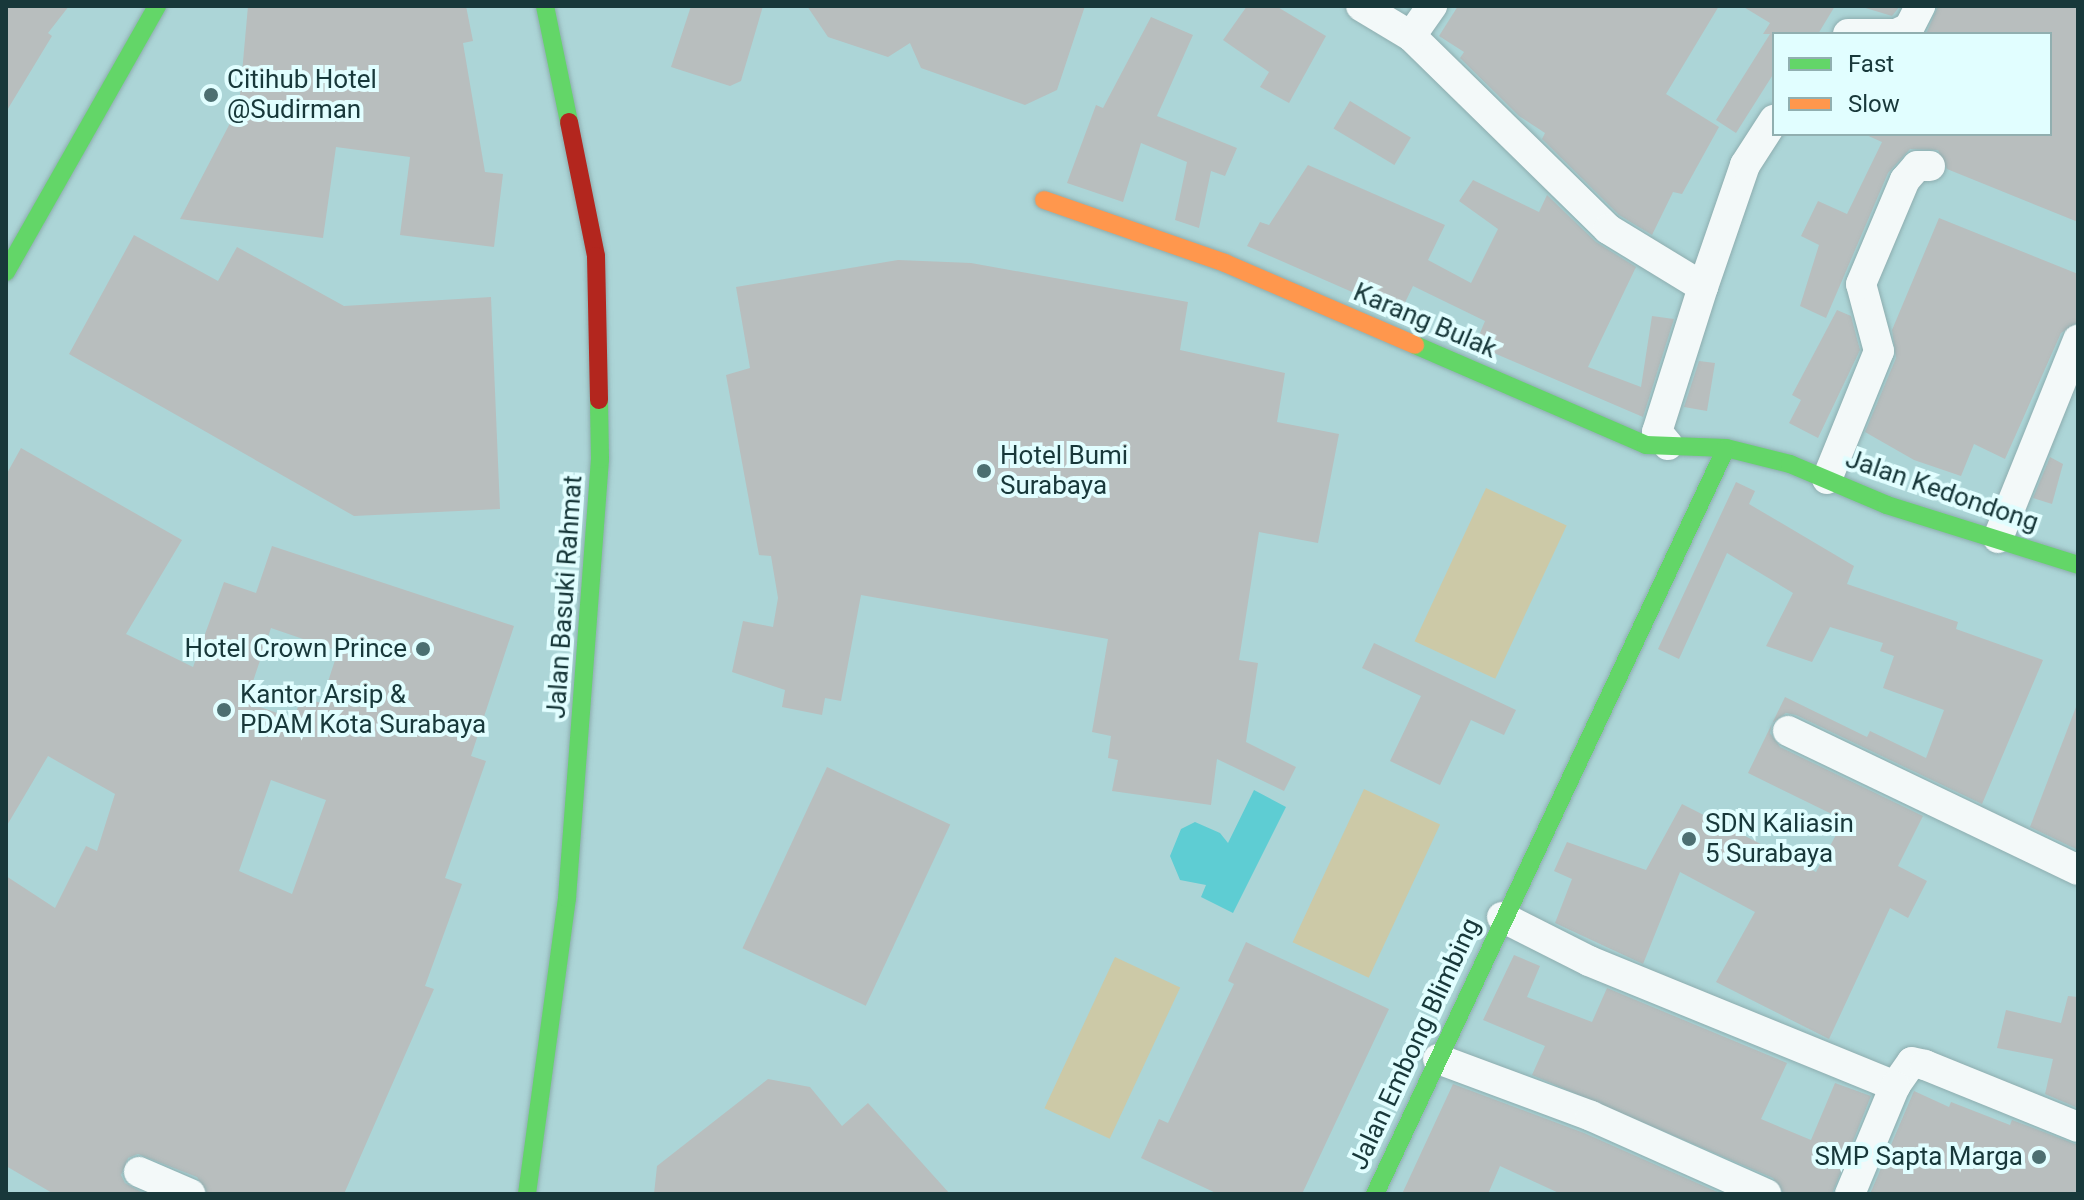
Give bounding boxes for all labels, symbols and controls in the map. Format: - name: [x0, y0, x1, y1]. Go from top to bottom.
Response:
- legend: [1772, 32, 2052, 136]
- text: Fast: [1848, 50, 1894, 78]
- place label: Citihub Hotel @Sudirman: [227, 64, 377, 126]
- marker: Citihub Hotel @Sudirman: [202, 86, 220, 104]
- text: Slow: [1848, 90, 1900, 118]
- street label: Karang Bulak: [1349, 277, 1501, 365]
- place label: Hotel Bumi Surabaya: [1000, 440, 1128, 502]
- street label: Jalan Kedondong: [1842, 443, 2042, 539]
- marker: Hotel Bumi Surabaya: [975, 462, 993, 480]
- street label: Jalan Basuki Rahmat: [541, 474, 589, 720]
- place label: Hotel Crown Prince: [185, 633, 407, 665]
- marker: Hotel Crown Prince: [414, 640, 432, 658]
- place label: Kantor Arsip & PDAM Kota Surabaya: [240, 679, 486, 740]
- marker: Kantor Arsip & PDAM Kota Surabaya: [215, 701, 233, 719]
- place label: SDN Kaliasin 5 Surabaya: [1705, 808, 1854, 870]
- marker: SDN Kaliasin 5 Surabaya: [1680, 830, 1698, 848]
- street label: Jalan Embong Blimbing: [1343, 913, 1487, 1175]
- place label: SMP Sapta Marga: [1815, 1141, 2023, 1173]
- marker: SMP Sapta Marga: [2030, 1148, 2048, 1166]

